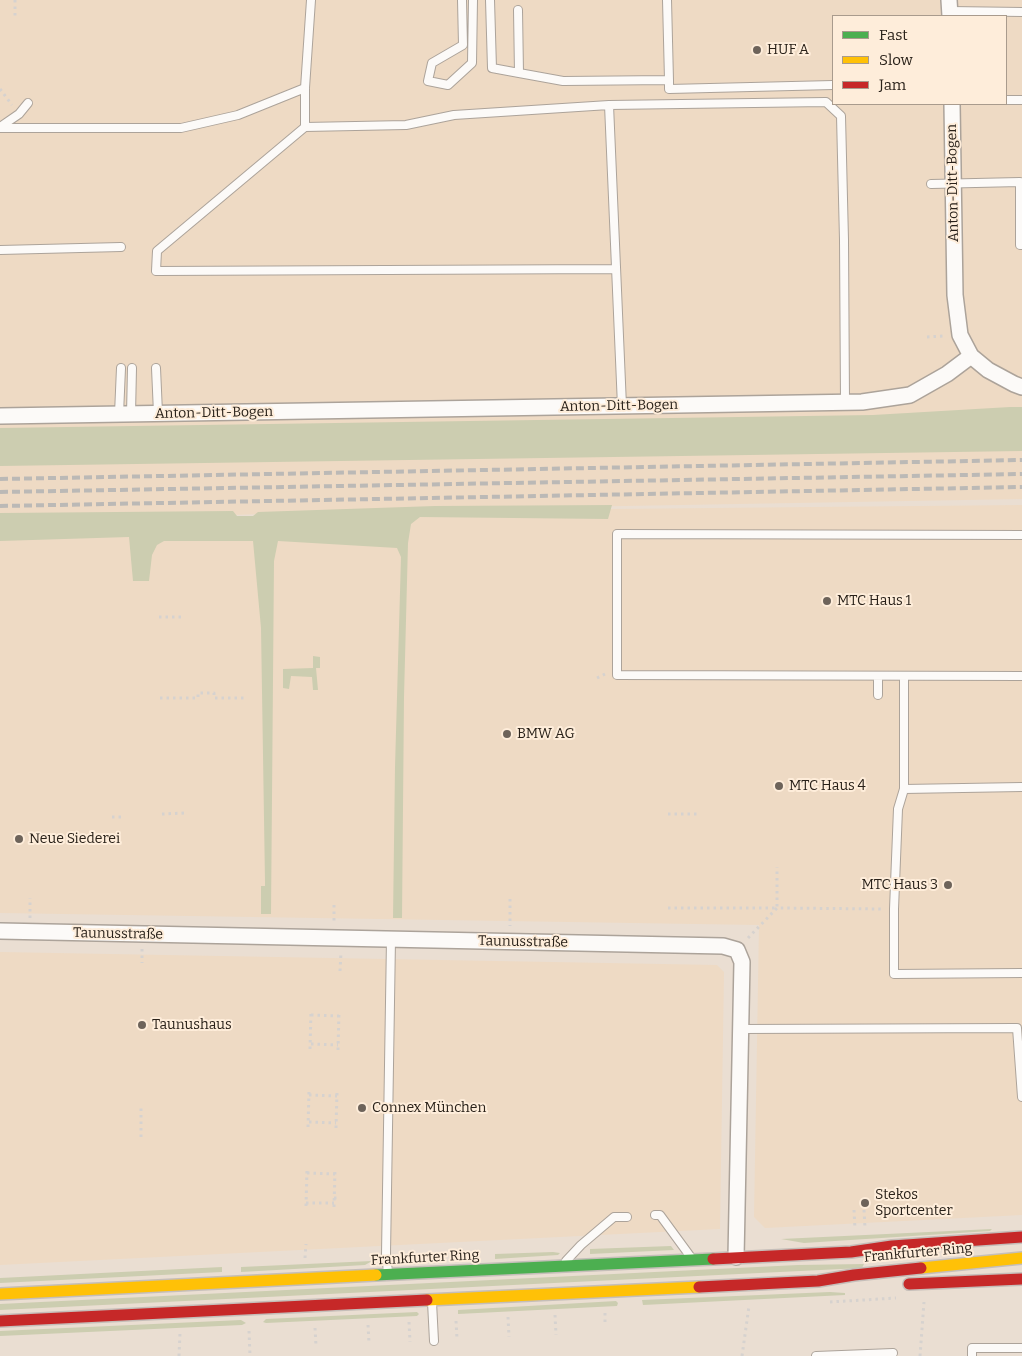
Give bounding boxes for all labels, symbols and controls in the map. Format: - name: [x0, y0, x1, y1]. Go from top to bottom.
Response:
- legend: [832, 15, 1007, 105]
- text: Fast: [879, 26, 908, 44]
- place label: HUF A: [767, 42, 809, 58]
- marker: HUF A: [751, 44, 763, 56]
- text: Slow: [879, 51, 913, 69]
- text: Jam: [879, 76, 906, 94]
- street label: Anton-Ditt-Bogen: [944, 124, 962, 242]
- street label: Anton-Ditt-Bogen: [560, 397, 678, 415]
- street label: Anton-Ditt-Bogen: [155, 404, 273, 422]
- place label: MTC Haus 1: [837, 593, 911, 609]
- marker: MTC Haus 1: [821, 595, 833, 607]
- place label: BMW AG: [517, 726, 575, 742]
- marker: BMW AG: [501, 728, 513, 740]
- place label: MTC Haus 4: [789, 778, 866, 794]
- marker: MTC Haus 4: [773, 780, 785, 792]
- place label: Neue Siederei: [29, 831, 120, 847]
- marker: Neue Siederei: [13, 833, 25, 845]
- place label: MTC Haus 3: [861, 877, 938, 893]
- marker: MTC Haus 3: [942, 879, 954, 891]
- street label: Taunusstraße: [73, 925, 163, 943]
- street label: Taunusstraße: [478, 933, 568, 951]
- place label: Taunushaus: [152, 1017, 232, 1033]
- marker: Taunushaus: [136, 1019, 148, 1031]
- place label: Connex München: [372, 1100, 486, 1116]
- marker: Connex München: [356, 1102, 368, 1114]
- place label: Stekos Sportcenter: [875, 1187, 953, 1220]
- marker: Stekos Sportcenter: [859, 1197, 871, 1209]
- street label: Frankfurter Ring: [863, 1240, 973, 1266]
- street label: Frankfurter Ring: [370, 1247, 480, 1269]

